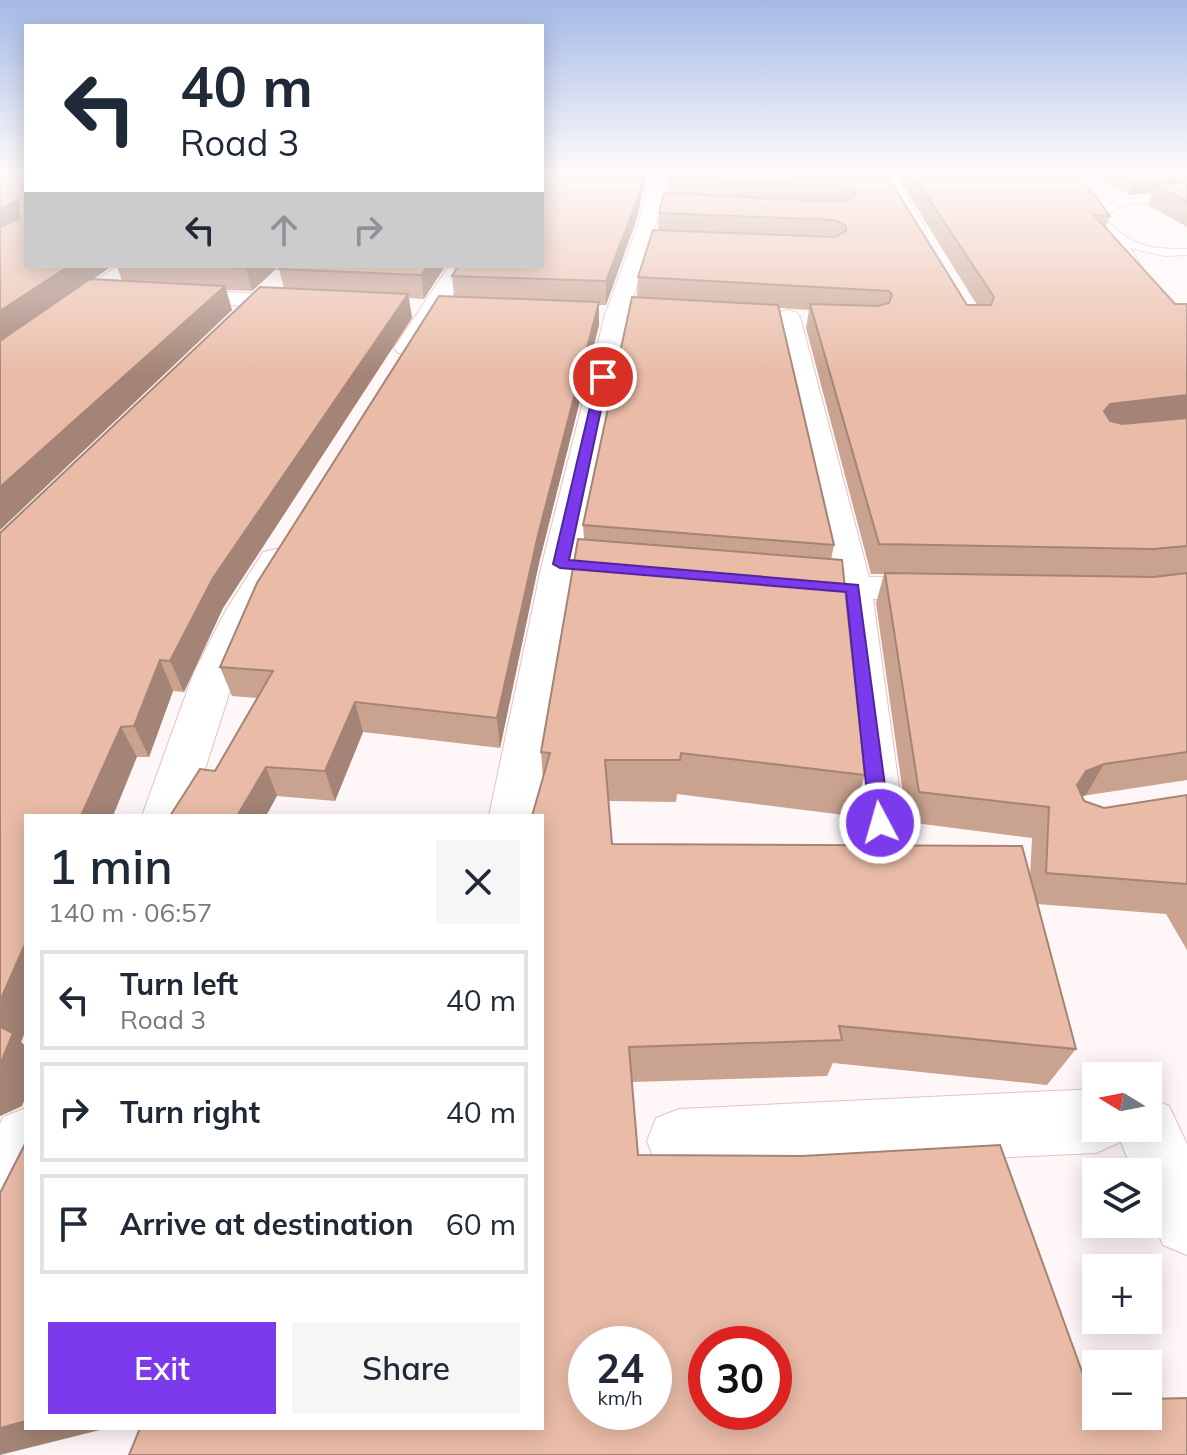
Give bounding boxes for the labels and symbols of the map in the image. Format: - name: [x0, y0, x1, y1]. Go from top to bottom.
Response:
- pin: [569, 343, 637, 411]
- position arrow: [838, 781, 922, 865]
- north arrow: [1082, 1062, 1162, 1142]
- speed limit sign: 30: [688, 1326, 792, 1430]

